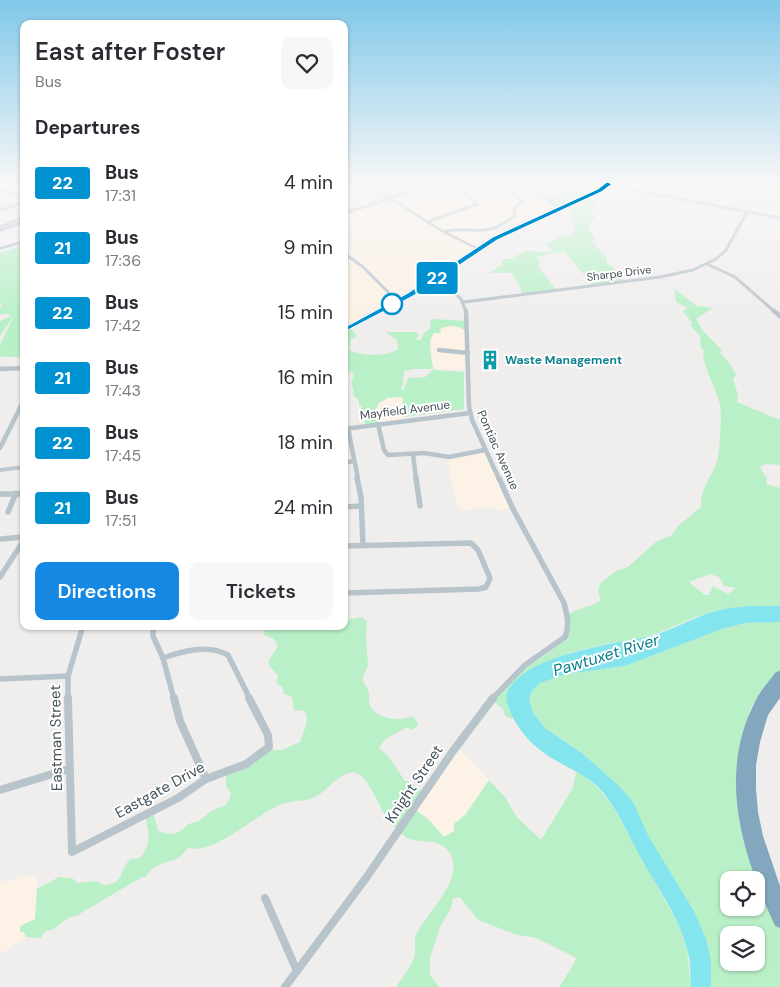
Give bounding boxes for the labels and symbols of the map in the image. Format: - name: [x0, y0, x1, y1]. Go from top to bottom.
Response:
- line badge: 22: [414, 262, 460, 294]
- street label: Sharpe Drive: [586, 262, 652, 284]
- unlabelled marker: [381, 293, 403, 315]
- building icon: Waste Management: [479, 349, 501, 371]
- place label: Waste Management: [505, 352, 622, 368]
- street label: Mayfield Avenue: [359, 397, 451, 423]
- street label: Pontiac Avenue: [473, 408, 523, 493]
- water label: Pawtuxet River: [550, 629, 663, 681]
- street label: Eastman Street: [45, 685, 67, 791]
- street label: Knight Street: [380, 741, 448, 827]
- street label: Eastgate Drive: [112, 757, 208, 823]

